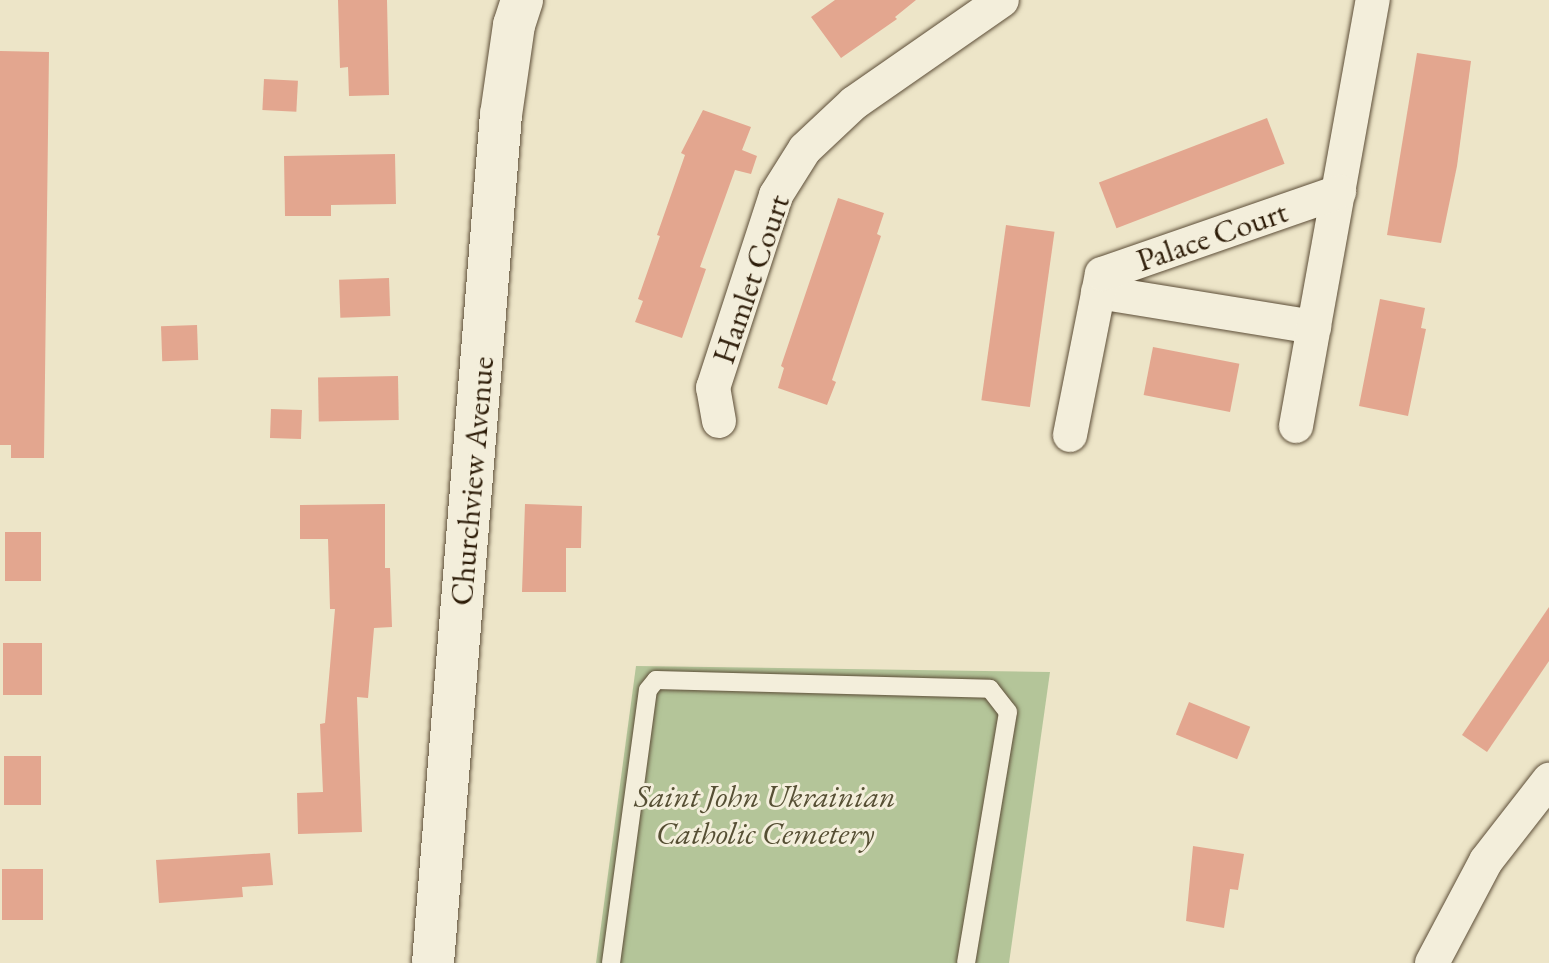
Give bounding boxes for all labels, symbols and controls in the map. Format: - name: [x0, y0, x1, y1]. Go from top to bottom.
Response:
- street label: Hamlet Court: [704, 189, 798, 369]
- street label: Palace Court: [1132, 192, 1292, 280]
- street label: Churchview Avenue: [442, 355, 502, 607]
- park label: Saint John Ukrainian Catholic Cemetery: [634, 778, 896, 853]

